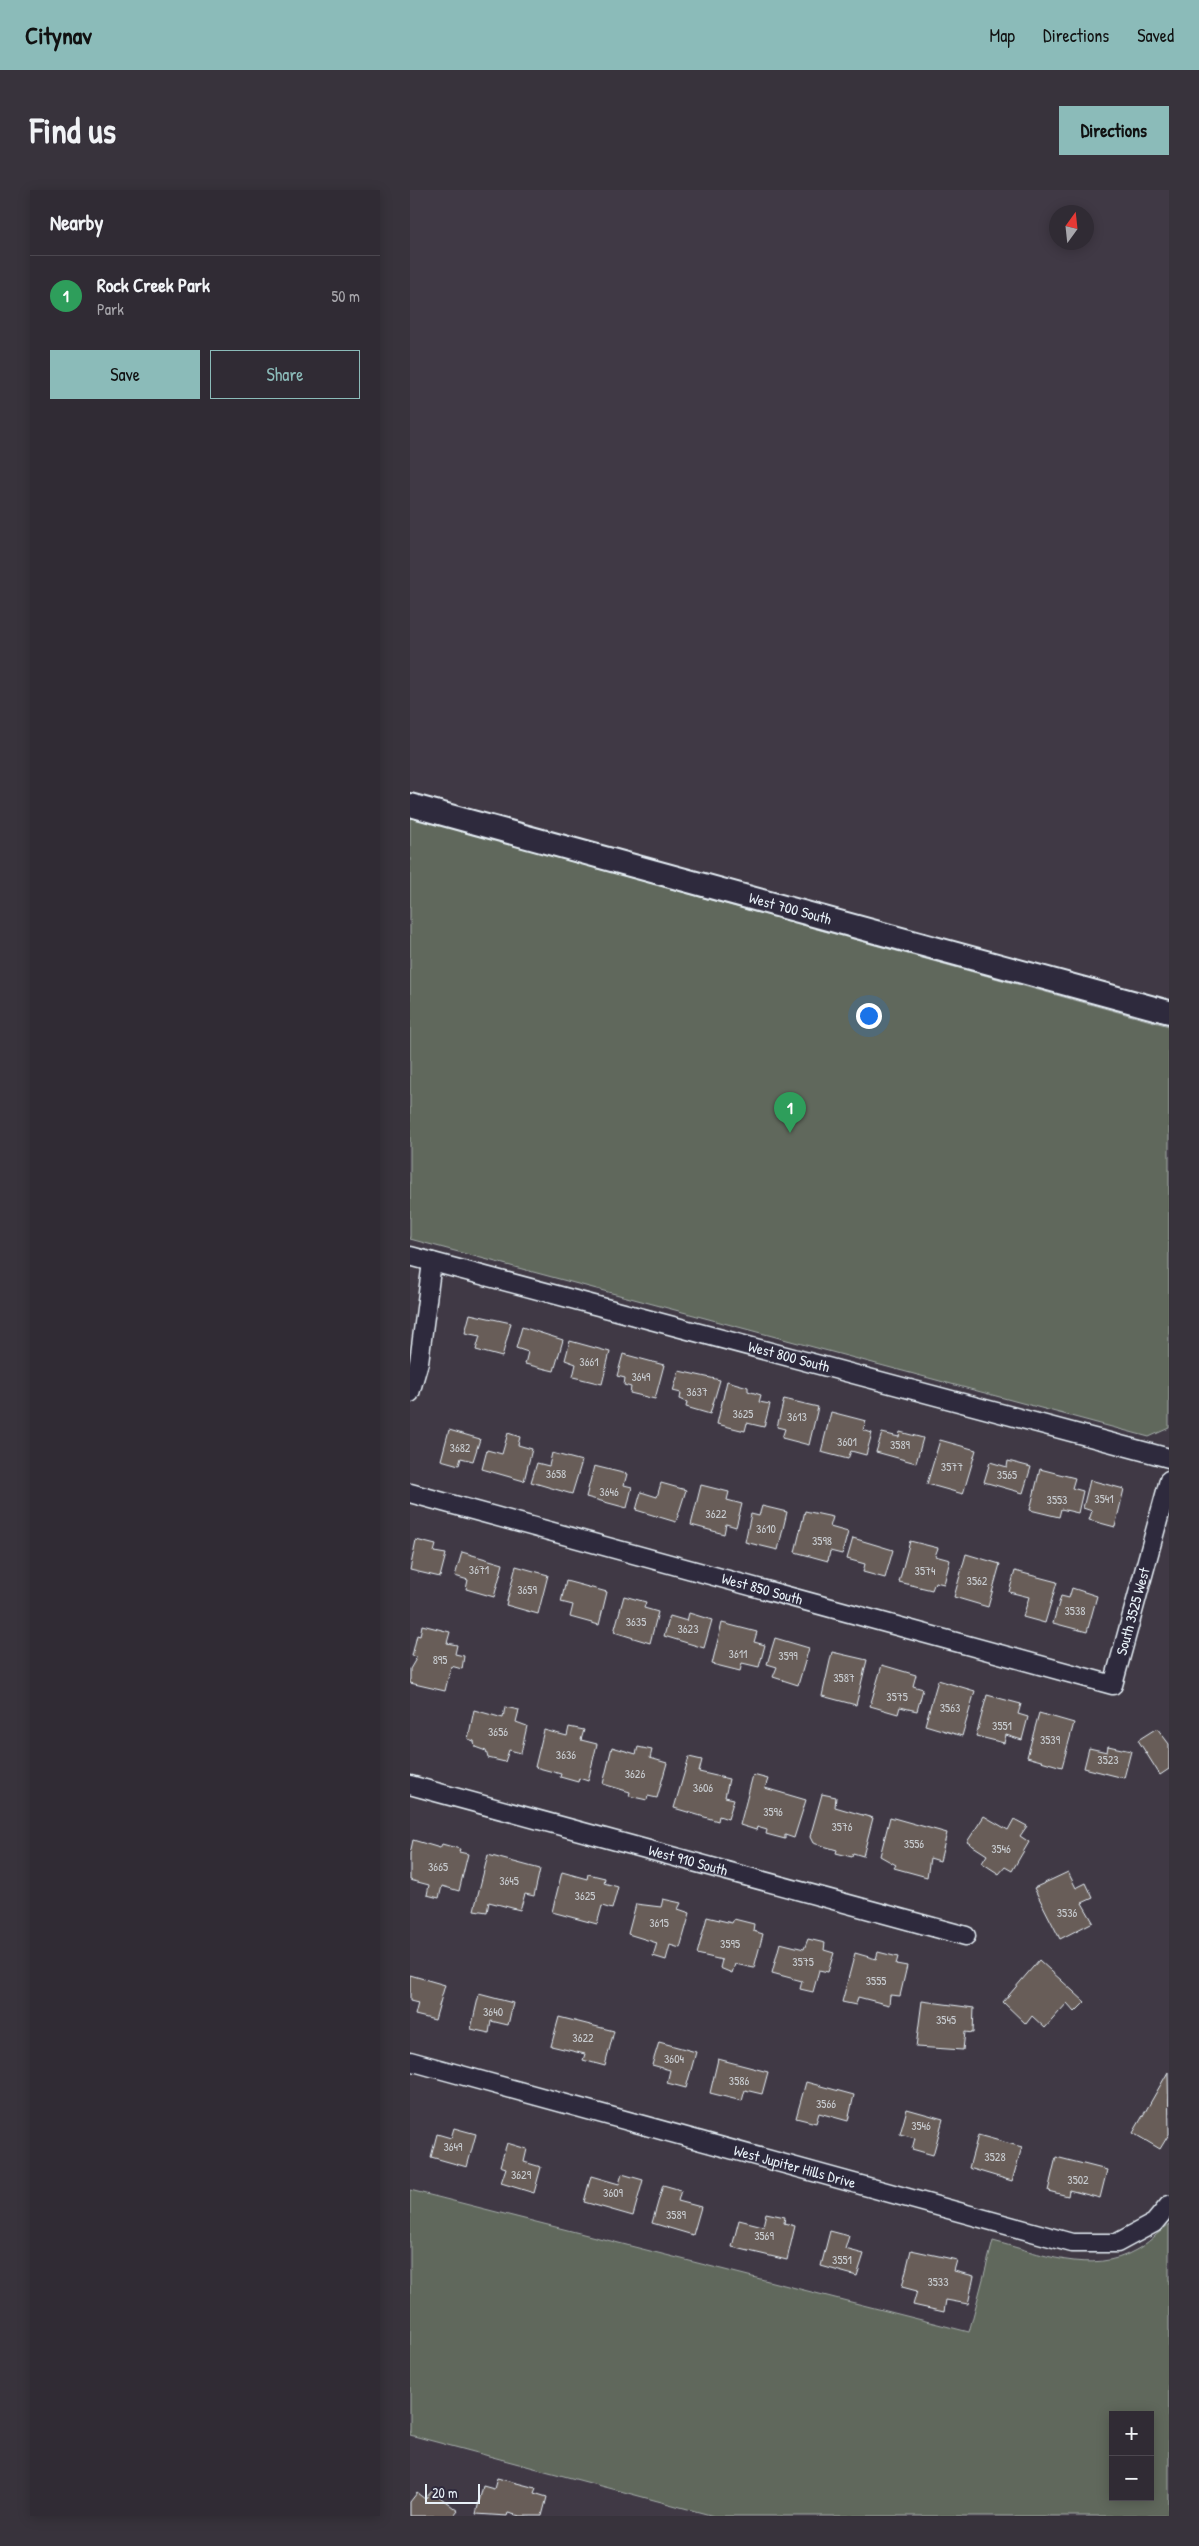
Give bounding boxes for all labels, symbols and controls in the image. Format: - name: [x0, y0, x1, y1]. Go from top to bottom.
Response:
- text: Citynav: [25, 19, 92, 51]
- text: Map: [990, 23, 1015, 48]
- text: Directions: [1043, 23, 1109, 48]
- text: Saved: [1137, 23, 1174, 48]
- button: Directions: [1059, 106, 1169, 155]
- text: Find us: [30, 107, 116, 154]
- north arrow: [1049, 205, 1094, 250]
- text: Nearby: [50, 208, 103, 237]
- text: Rock Creek Park: [97, 272, 210, 298]
- text: 1: [63, 285, 69, 307]
- text: 50 m: [332, 285, 360, 307]
- text: Park: [97, 298, 124, 320]
- button: Save: [50, 350, 200, 399]
- button: Share: [210, 350, 360, 399]
- street label: West 700 South: [747, 887, 834, 929]
- your location: [856, 1003, 882, 1029]
- pin: 1: [774, 1092, 806, 1133]
- street label: West 800 South: [746, 1335, 832, 1377]
- house number: 3661: [579, 1353, 599, 1370]
- house number: 3649: [631, 1368, 651, 1385]
- house number: 3637: [686, 1383, 708, 1400]
- house number: 3625: [733, 1405, 753, 1422]
- house number: 3613: [787, 1408, 807, 1425]
- house number: 3601: [837, 1433, 857, 1450]
- house number: 3589: [890, 1436, 911, 1453]
- house number: 3682: [450, 1439, 471, 1456]
- house number: 3577: [941, 1458, 963, 1475]
- house number: 3658: [546, 1465, 566, 1482]
- house number: 3565: [997, 1466, 1017, 1483]
- house number: 3646: [599, 1483, 619, 1500]
- house number: 3541: [1094, 1490, 1114, 1507]
- house number: 3553: [1047, 1491, 1067, 1508]
- house number: 3622: [705, 1505, 727, 1522]
- house number: 3610: [756, 1520, 776, 1537]
- house number: 3598: [812, 1532, 832, 1549]
- house number: 3671: [469, 1561, 489, 1578]
- house number: 3574: [915, 1562, 936, 1579]
- street label: South 3525 West: [1111, 1564, 1155, 1657]
- street label: West 850 South: [719, 1568, 805, 1610]
- house number: 3562: [967, 1572, 988, 1589]
- house number: 3659: [517, 1581, 537, 1598]
- house number: 3538: [1064, 1602, 1086, 1619]
- house number: 3635: [626, 1613, 646, 1630]
- house number: 3623: [677, 1620, 699, 1637]
- house number: 3611: [729, 1645, 747, 1662]
- house number: 3599: [778, 1647, 798, 1664]
- house number: 895: [433, 1651, 447, 1668]
- house number: 3587: [833, 1669, 855, 1686]
- house number: 3575: [886, 1688, 908, 1705]
- house number: 3563: [940, 1699, 960, 1716]
- house number: 3551: [992, 1717, 1012, 1734]
- house number: 3656: [488, 1723, 508, 1740]
- house number: 3539: [1040, 1731, 1061, 1748]
- house number: 3636: [556, 1746, 576, 1763]
- house number: 3523: [1097, 1751, 1119, 1768]
- house number: 3626: [625, 1765, 645, 1782]
- house number: 3606: [693, 1779, 713, 1796]
- house number: 3596: [763, 1803, 783, 1820]
- house number: 3576: [831, 1818, 853, 1835]
- house number: 3556: [904, 1835, 924, 1852]
- street label: West 910 South: [646, 1839, 730, 1881]
- house number: 3546: [991, 1840, 1011, 1857]
- house number: 3665: [428, 1858, 448, 1875]
- house number: 3645: [499, 1872, 519, 1889]
- house number: 3625: [575, 1887, 595, 1904]
- house number: 3536: [1057, 1904, 1078, 1921]
- house number: 3615: [649, 1914, 669, 1931]
- house number: 3595: [720, 1935, 740, 1952]
- house number: 3575: [792, 1953, 814, 1970]
- house number: 3555: [866, 1972, 886, 1989]
- house number: 3640: [483, 2003, 503, 2020]
- house number: 3545: [936, 2011, 956, 2028]
- house number: 3622: [572, 2029, 594, 2046]
- house number: 3604: [664, 2050, 685, 2067]
- house number: 3586: [729, 2072, 749, 2089]
- house number: 3566: [816, 2095, 836, 2112]
- house number: 3546: [911, 2117, 931, 2134]
- house number: 3649: [443, 2138, 463, 2155]
- street label: West Jupiter Hills Drive: [731, 2139, 858, 2193]
- house number: 3528: [984, 2148, 1006, 2165]
- house number: 3629: [511, 2166, 532, 2183]
- house number: 3502: [1067, 2171, 1089, 2188]
- house number: 3609: [603, 2184, 624, 2201]
- house number: 3589: [666, 2206, 687, 2223]
- house number: 3569: [754, 2227, 774, 2244]
- house number: 3551: [832, 2251, 852, 2268]
- house number: 3533: [927, 2273, 949, 2290]
- map controls: [1109, 2411, 1154, 2501]
- button: +: [1109, 2411, 1154, 2456]
- button: −: [1109, 2456, 1154, 2501]
- scale bar: [425, 2481, 480, 2504]
- text: 20 m: [432, 2483, 458, 2502]

